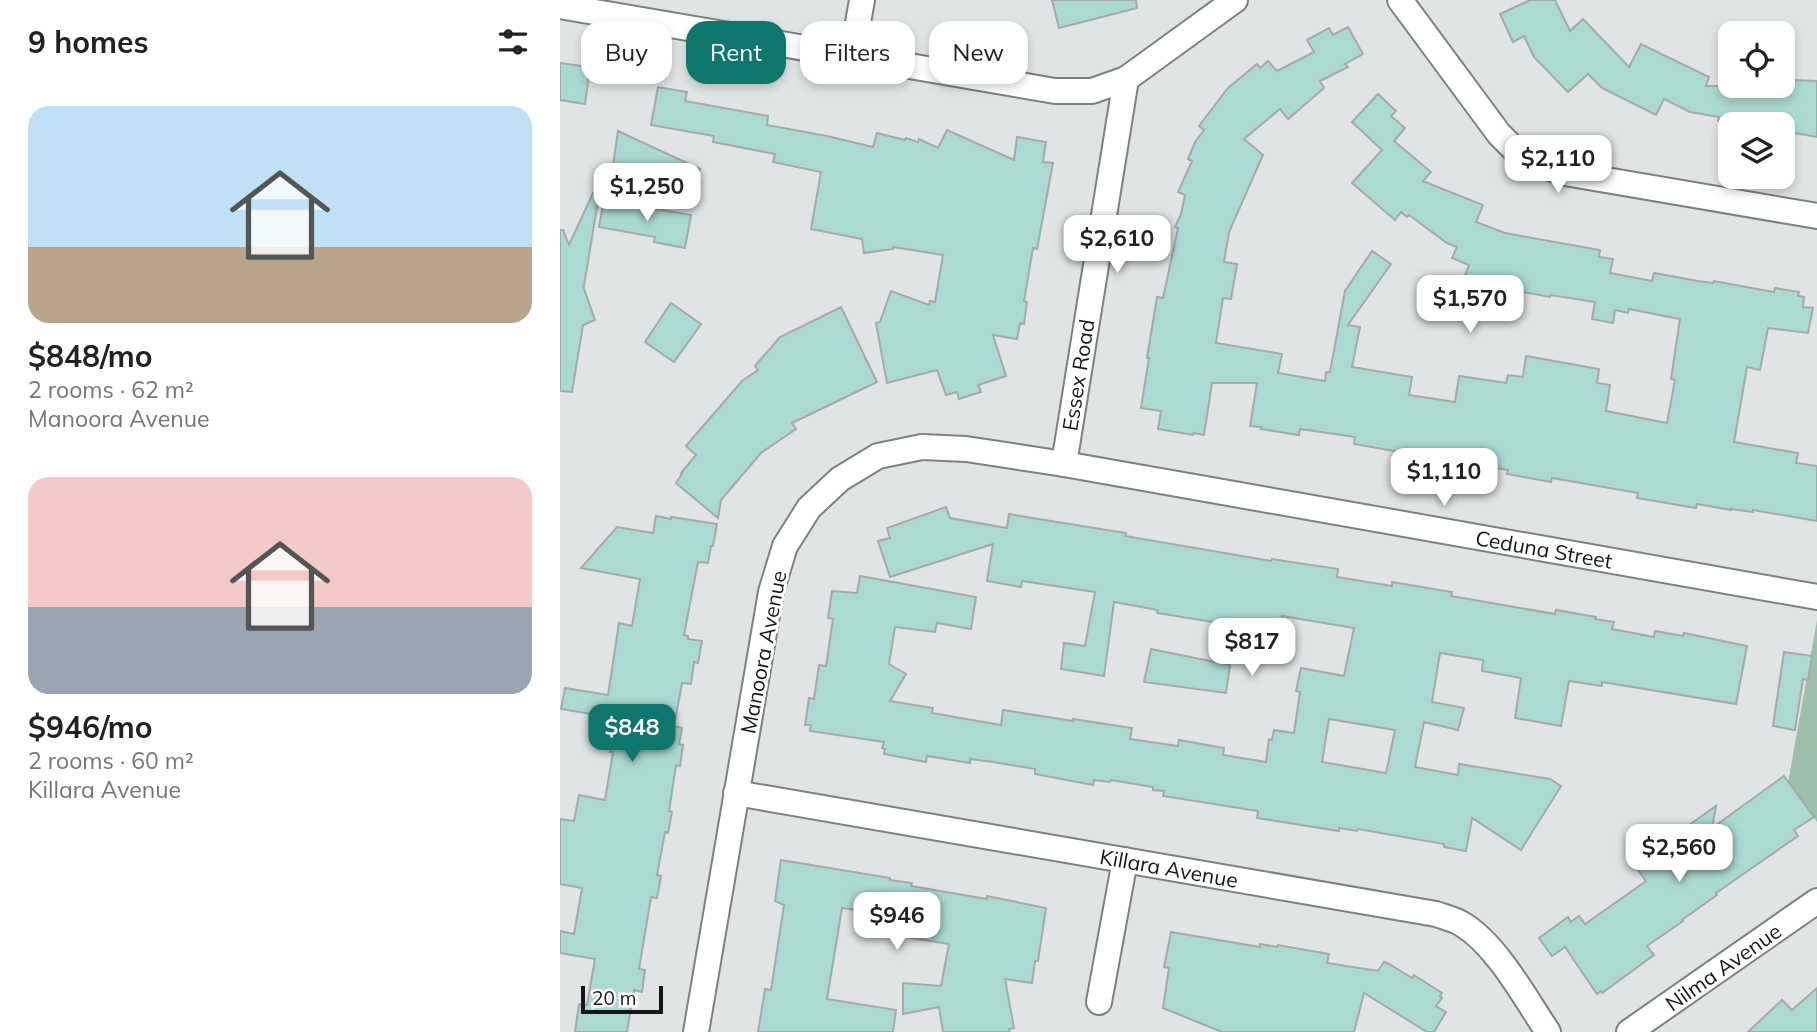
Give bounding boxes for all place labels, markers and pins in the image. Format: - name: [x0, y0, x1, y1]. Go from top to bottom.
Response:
- pin: $2,110: [1501, 136, 1615, 195]
- pin: $1,250: [590, 164, 704, 223]
- pin: $2,610: [1060, 216, 1174, 275]
- pin: $1,570: [1413, 276, 1527, 335]
- pin: $1,110: [1387, 448, 1501, 508]
- pin: $817: [1211, 618, 1293, 678]
- pin: $848: [591, 704, 673, 764]
- pin: $2,560: [1622, 824, 1736, 884]
- pin: $946: [856, 892, 938, 952]

